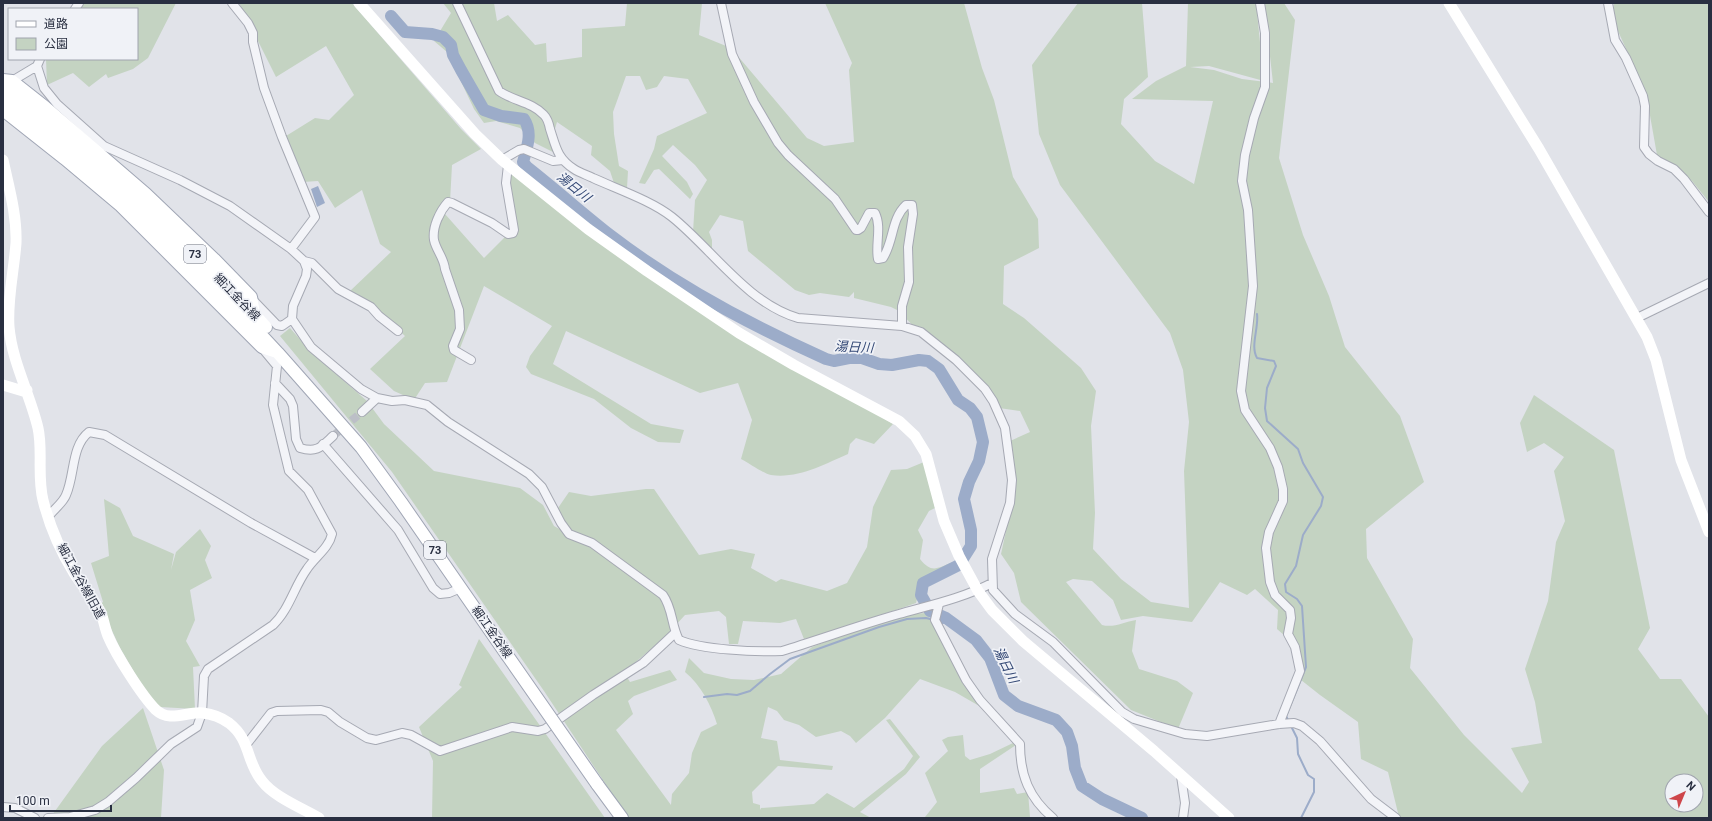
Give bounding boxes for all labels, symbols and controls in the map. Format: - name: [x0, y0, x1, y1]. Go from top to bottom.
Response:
- legend: [8, 8, 138, 60]
- text: 道路: [44, 17, 68, 31]
- text: 公園: [44, 37, 68, 51]
- water label: 湯日川: [554, 169, 595, 206]
- road number: 73: [184, 245, 206, 263]
- street label: 細江金谷線: [211, 271, 263, 323]
- water label: 湯日川: [834, 338, 876, 356]
- street label: 細江金谷線旧道: [55, 541, 107, 621]
- road number: 73: [424, 541, 446, 559]
- street label: 細江金谷線: [469, 603, 515, 661]
- water label: 湯日川: [991, 644, 1022, 688]
- north arrow: [1664, 773, 1704, 813]
- text: N: [1683, 779, 1698, 794]
- scale bar: [10, 787, 111, 813]
- text: 100 m: [16, 794, 50, 808]

